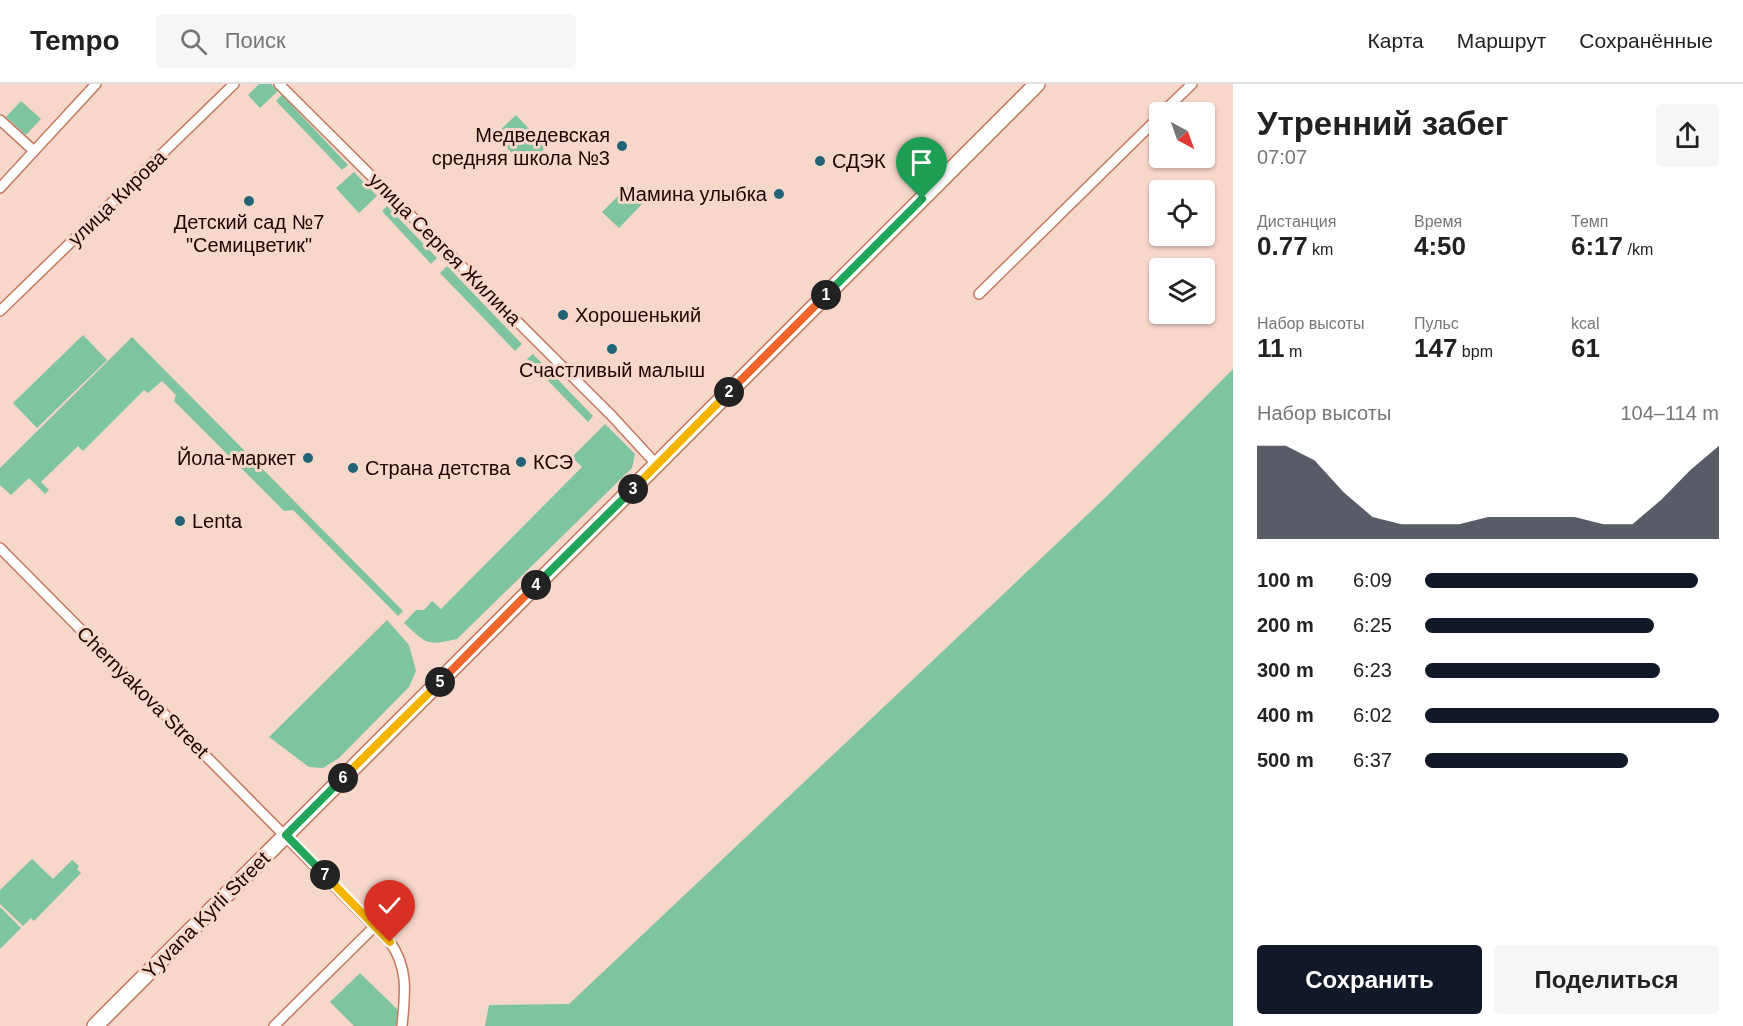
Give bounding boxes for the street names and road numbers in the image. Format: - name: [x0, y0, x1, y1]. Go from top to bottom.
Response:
- street label: улица Кирова: [64, 145, 171, 250]
- street label: улица Сергея Жилина: [364, 168, 526, 330]
- street label: Chernyakova Street: [73, 622, 214, 763]
- street label: Yyvana Kyrli Street: [138, 847, 274, 983]

